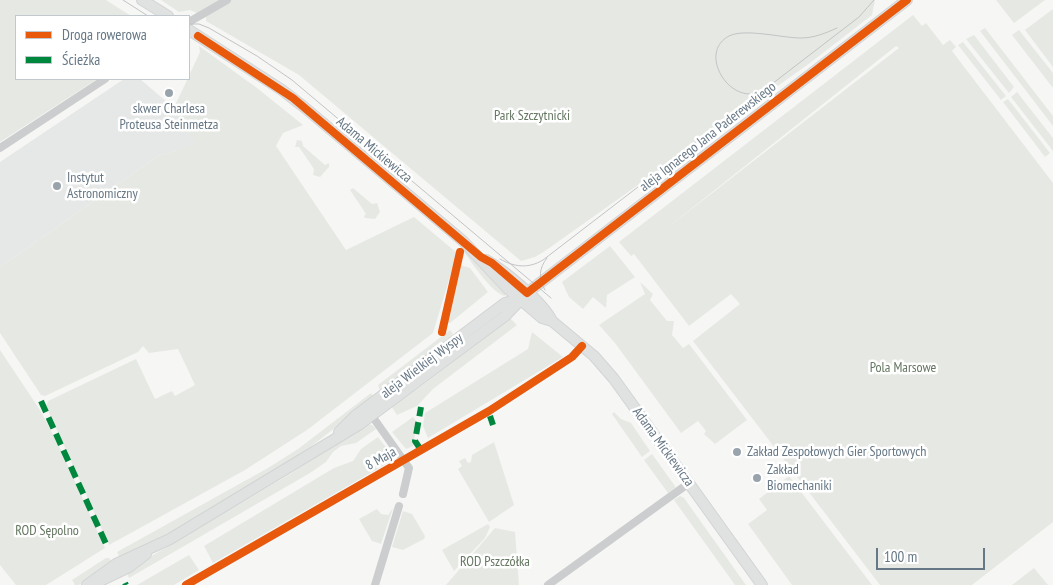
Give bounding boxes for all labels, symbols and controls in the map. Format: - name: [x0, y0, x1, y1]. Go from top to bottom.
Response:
- legend: [15, 15, 190, 80]
- text: Droga rowerowa: [62, 25, 147, 44]
- text: Ścieżka: [62, 50, 100, 69]
- street label: aleja Ignacego Jana Paderewskiego: [636, 78, 780, 196]
- marker: skwer Charlesa Proteusa Steinmetza: [163, 87, 175, 99]
- place label: skwer Charlesa Proteusa Steinmetza: [120, 101, 218, 134]
- park label: Park Szczytnicki: [494, 108, 570, 124]
- street label: Adama Mickiewicza: [333, 113, 415, 187]
- place label: Instytut Astronomiczny: [67, 170, 138, 202]
- marker: Instytut Astronomiczny: [51, 180, 63, 192]
- street label: aleja Wielkiej Wyspy: [378, 330, 466, 402]
- park label: Pola Marsowe: [870, 360, 936, 376]
- street label: Adama Mickiewicza: [629, 404, 697, 490]
- street label: 8 Maja: [363, 444, 399, 474]
- place label: Zakład Zespołowych Gier Sportowych: [747, 444, 926, 460]
- marker: Zakład Zespołowych Gier Sportowych: [731, 446, 743, 458]
- place label: Zakład Biomechaniki: [767, 462, 832, 494]
- marker: Zakład Biomechaniki: [751, 472, 763, 484]
- park label: ROD Sępolno: [15, 523, 79, 539]
- scale bar: [878, 538, 987, 570]
- text: 100 m: [884, 547, 917, 566]
- park label: ROD Pszczółka: [460, 554, 530, 570]

